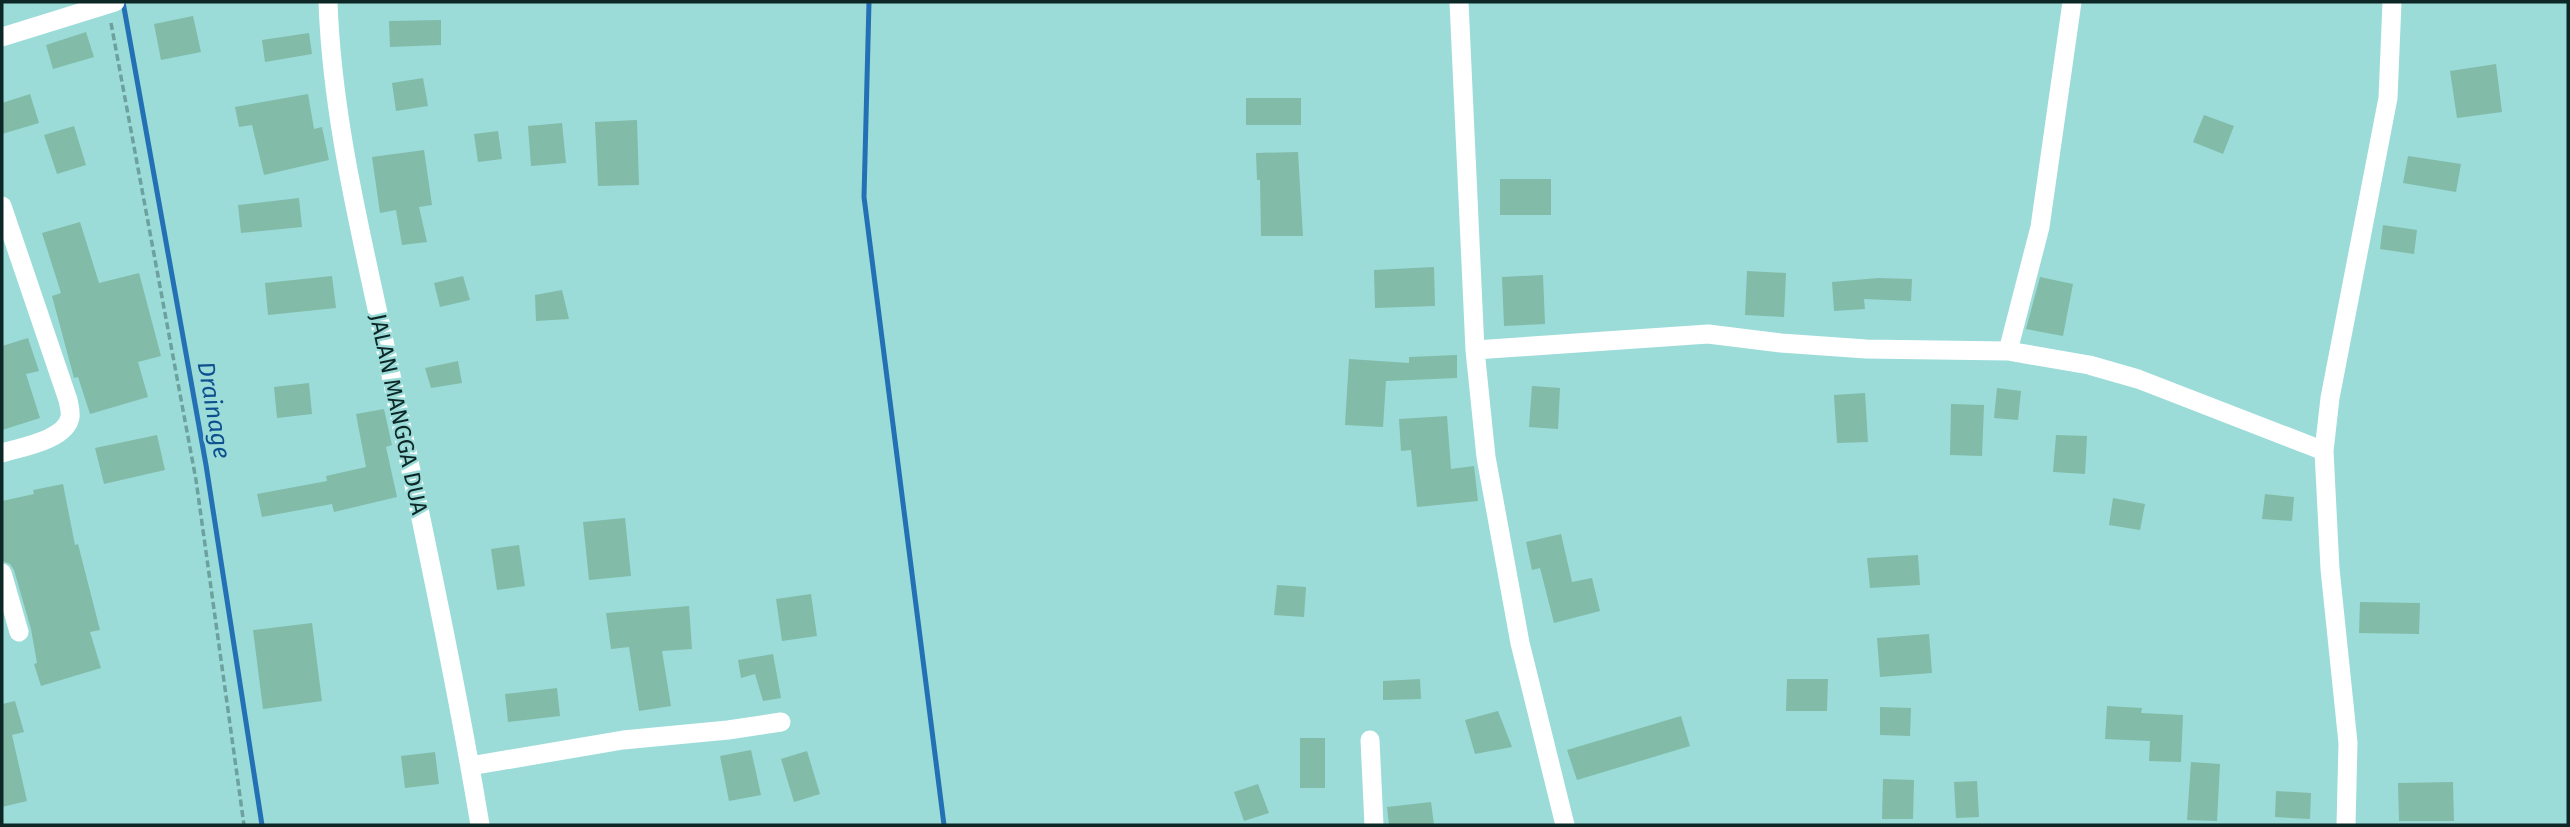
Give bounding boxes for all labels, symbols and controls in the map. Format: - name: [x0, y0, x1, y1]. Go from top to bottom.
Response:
- street label: JALAN MANGGA DUA: [364, 311, 434, 518]
- water label: Drainage: [192, 359, 236, 461]

